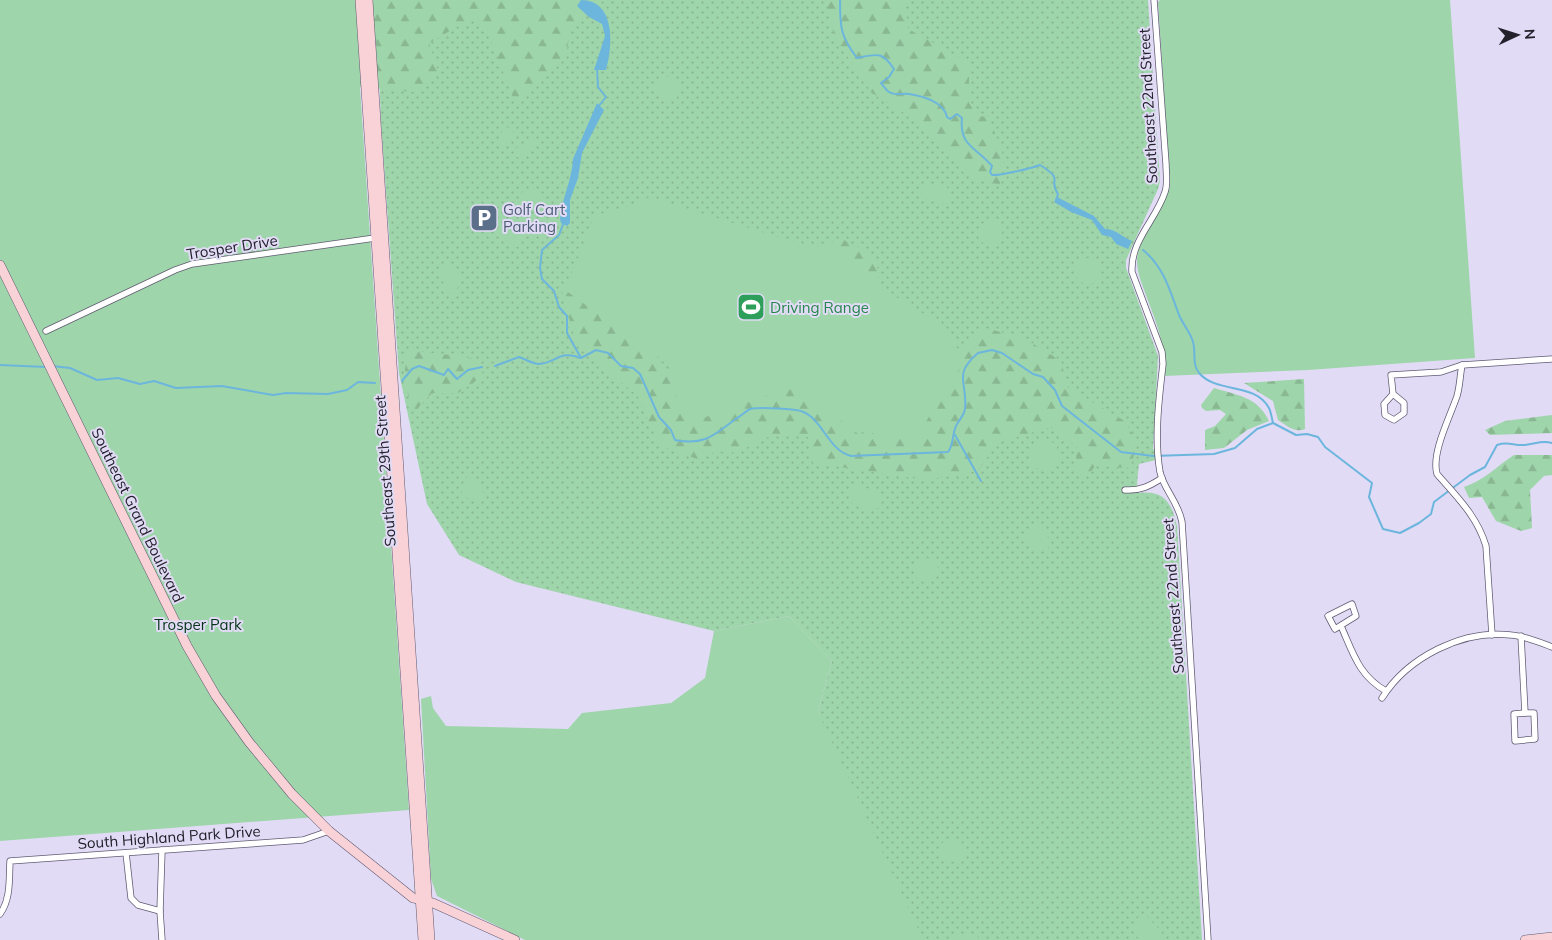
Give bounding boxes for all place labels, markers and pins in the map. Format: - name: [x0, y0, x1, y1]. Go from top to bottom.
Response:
- place label: Golf Cart Parking: [503, 200, 565, 236]
- parking icon: Golf Cart Parking: [469, 203, 499, 233]
- sports icon: Driving Range: [736, 292, 766, 322]
- place label: Driving Range: [770, 298, 869, 317]

